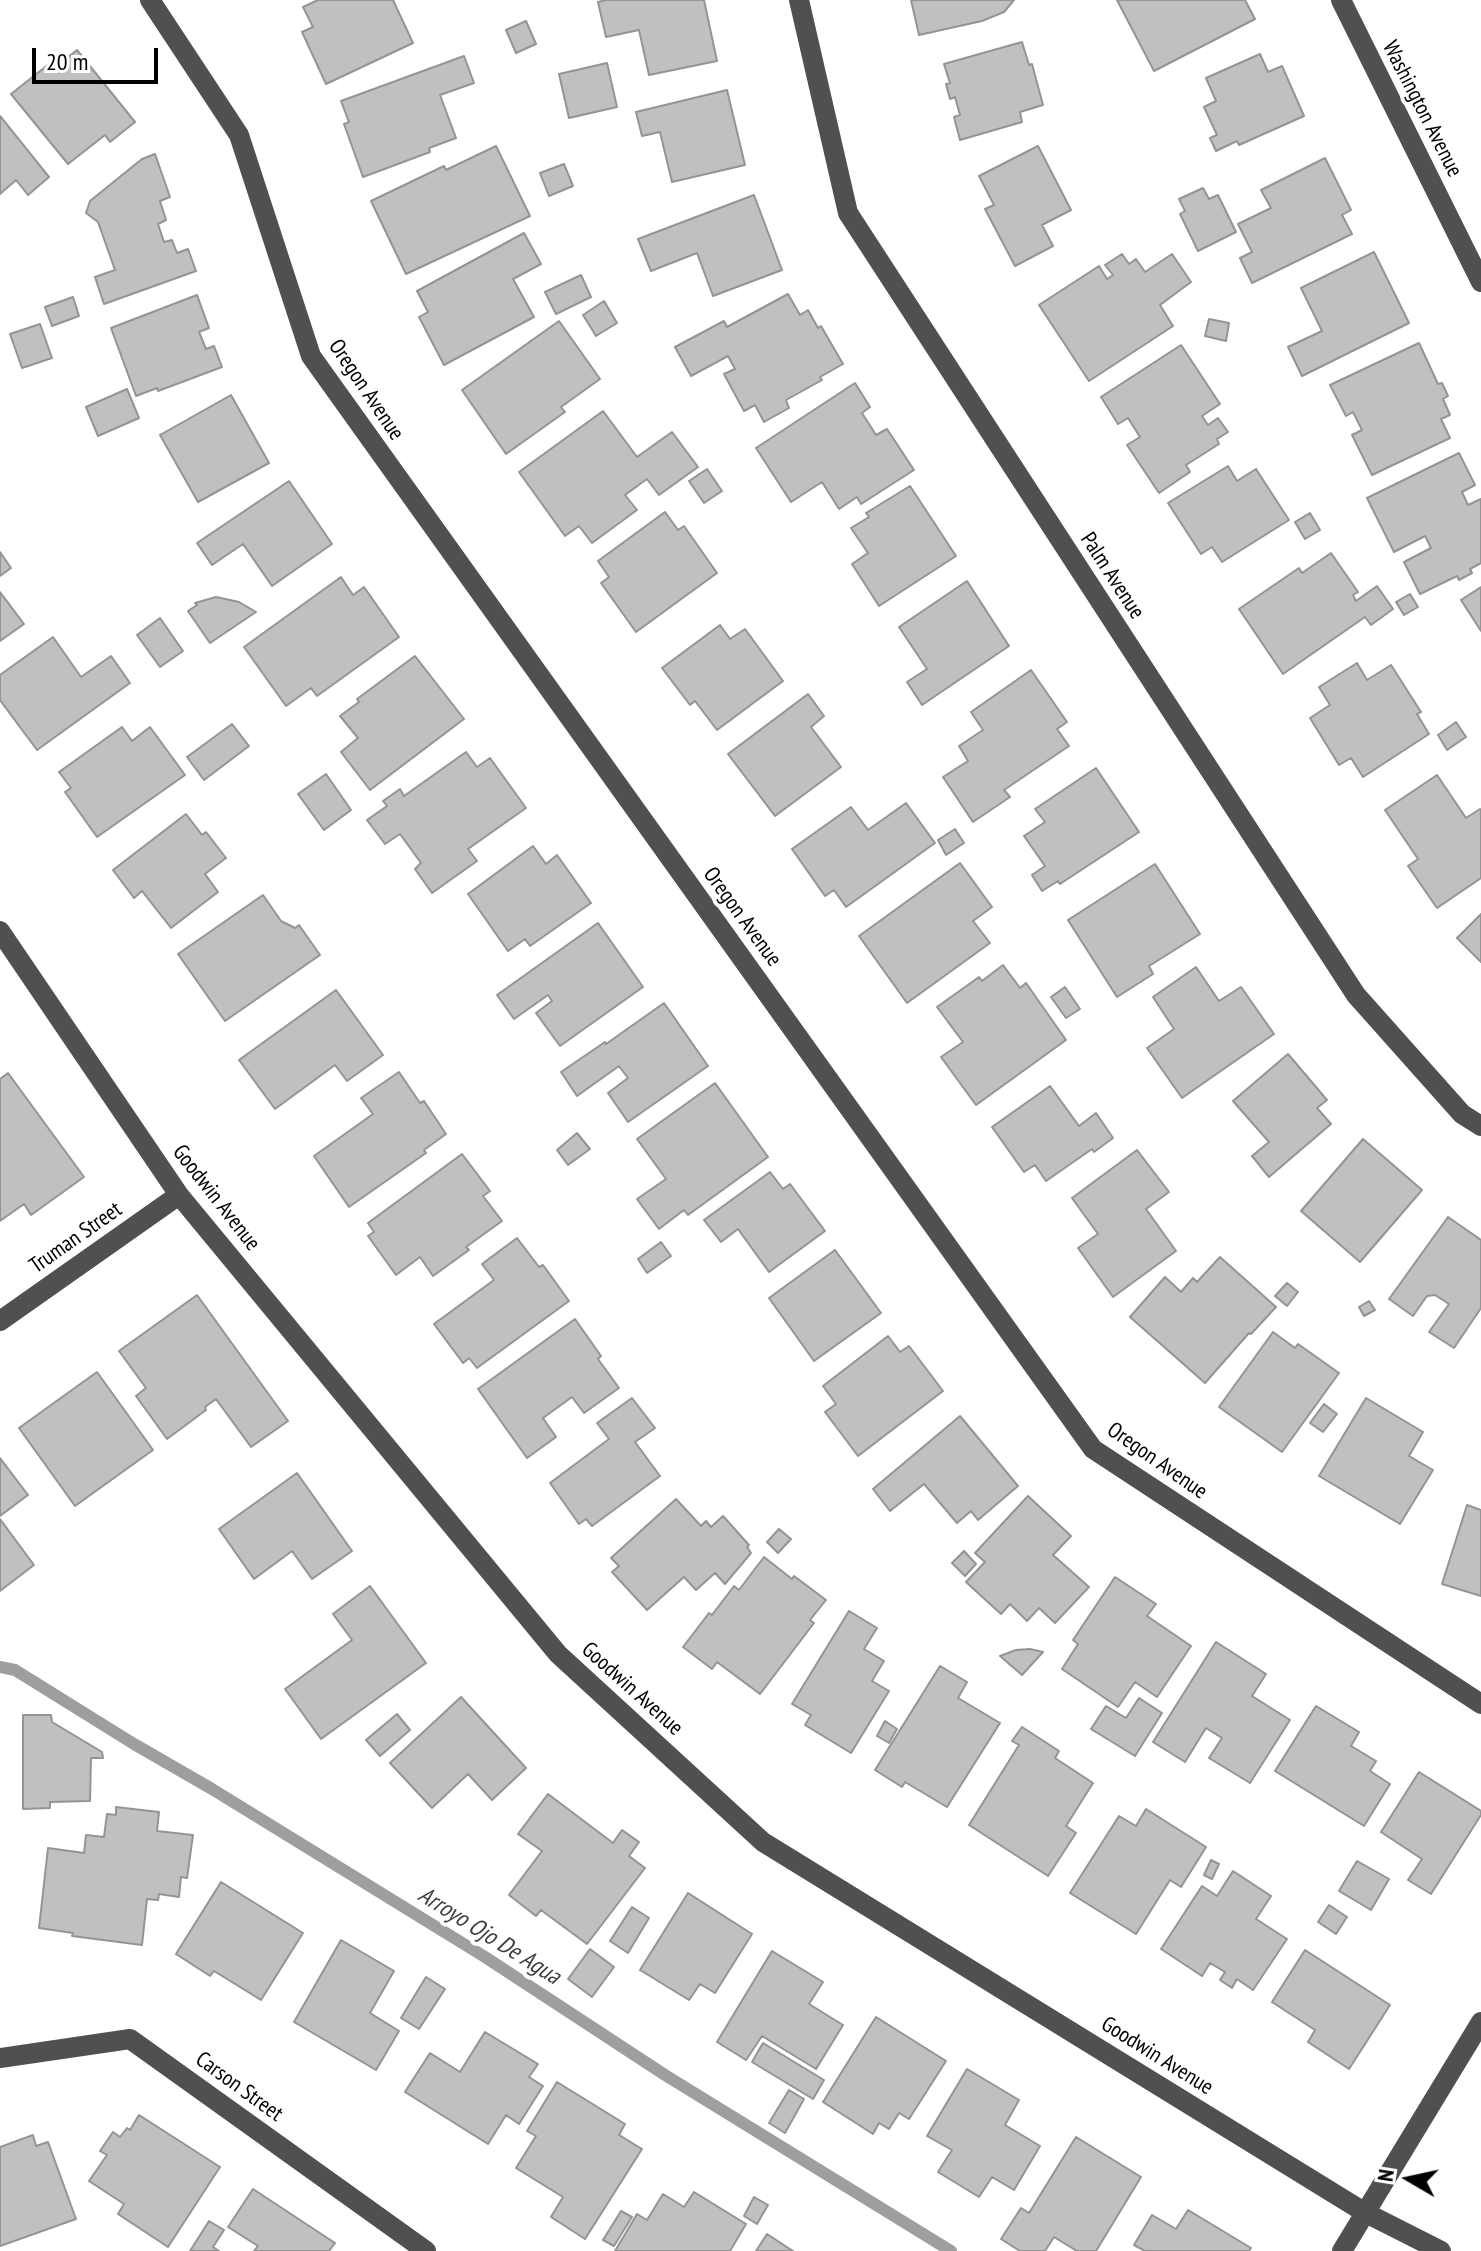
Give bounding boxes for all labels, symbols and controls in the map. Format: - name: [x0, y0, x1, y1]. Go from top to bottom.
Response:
- scale bar: [36, 32, 162, 82]
- street label: Washington Avenue: [1376, 37, 1468, 181]
- text: 20 m: [46, 46, 88, 77]
- street label: Oregon Avenue: [323, 335, 409, 445]
- street label: Palm Avenue: [1074, 528, 1150, 624]
- street label: Oregon Avenue: [697, 862, 787, 972]
- street label: Goodwin Avenue: [166, 1140, 266, 1256]
- street label: Truman Street: [25, 1197, 127, 1279]
- street label: Oregon Avenue: [1102, 1417, 1212, 1505]
- street label: Goodwin Avenue: [576, 1637, 688, 1741]
- water label: Arroyo Ojo De Agua: [413, 1881, 565, 1991]
- street label: Goodwin Avenue: [1096, 2011, 1218, 2101]
- street label: Carson Street: [190, 2047, 288, 2127]
- north arrow: [1369, 2139, 1449, 2219]
- text: N: [1371, 2167, 1400, 2183]

